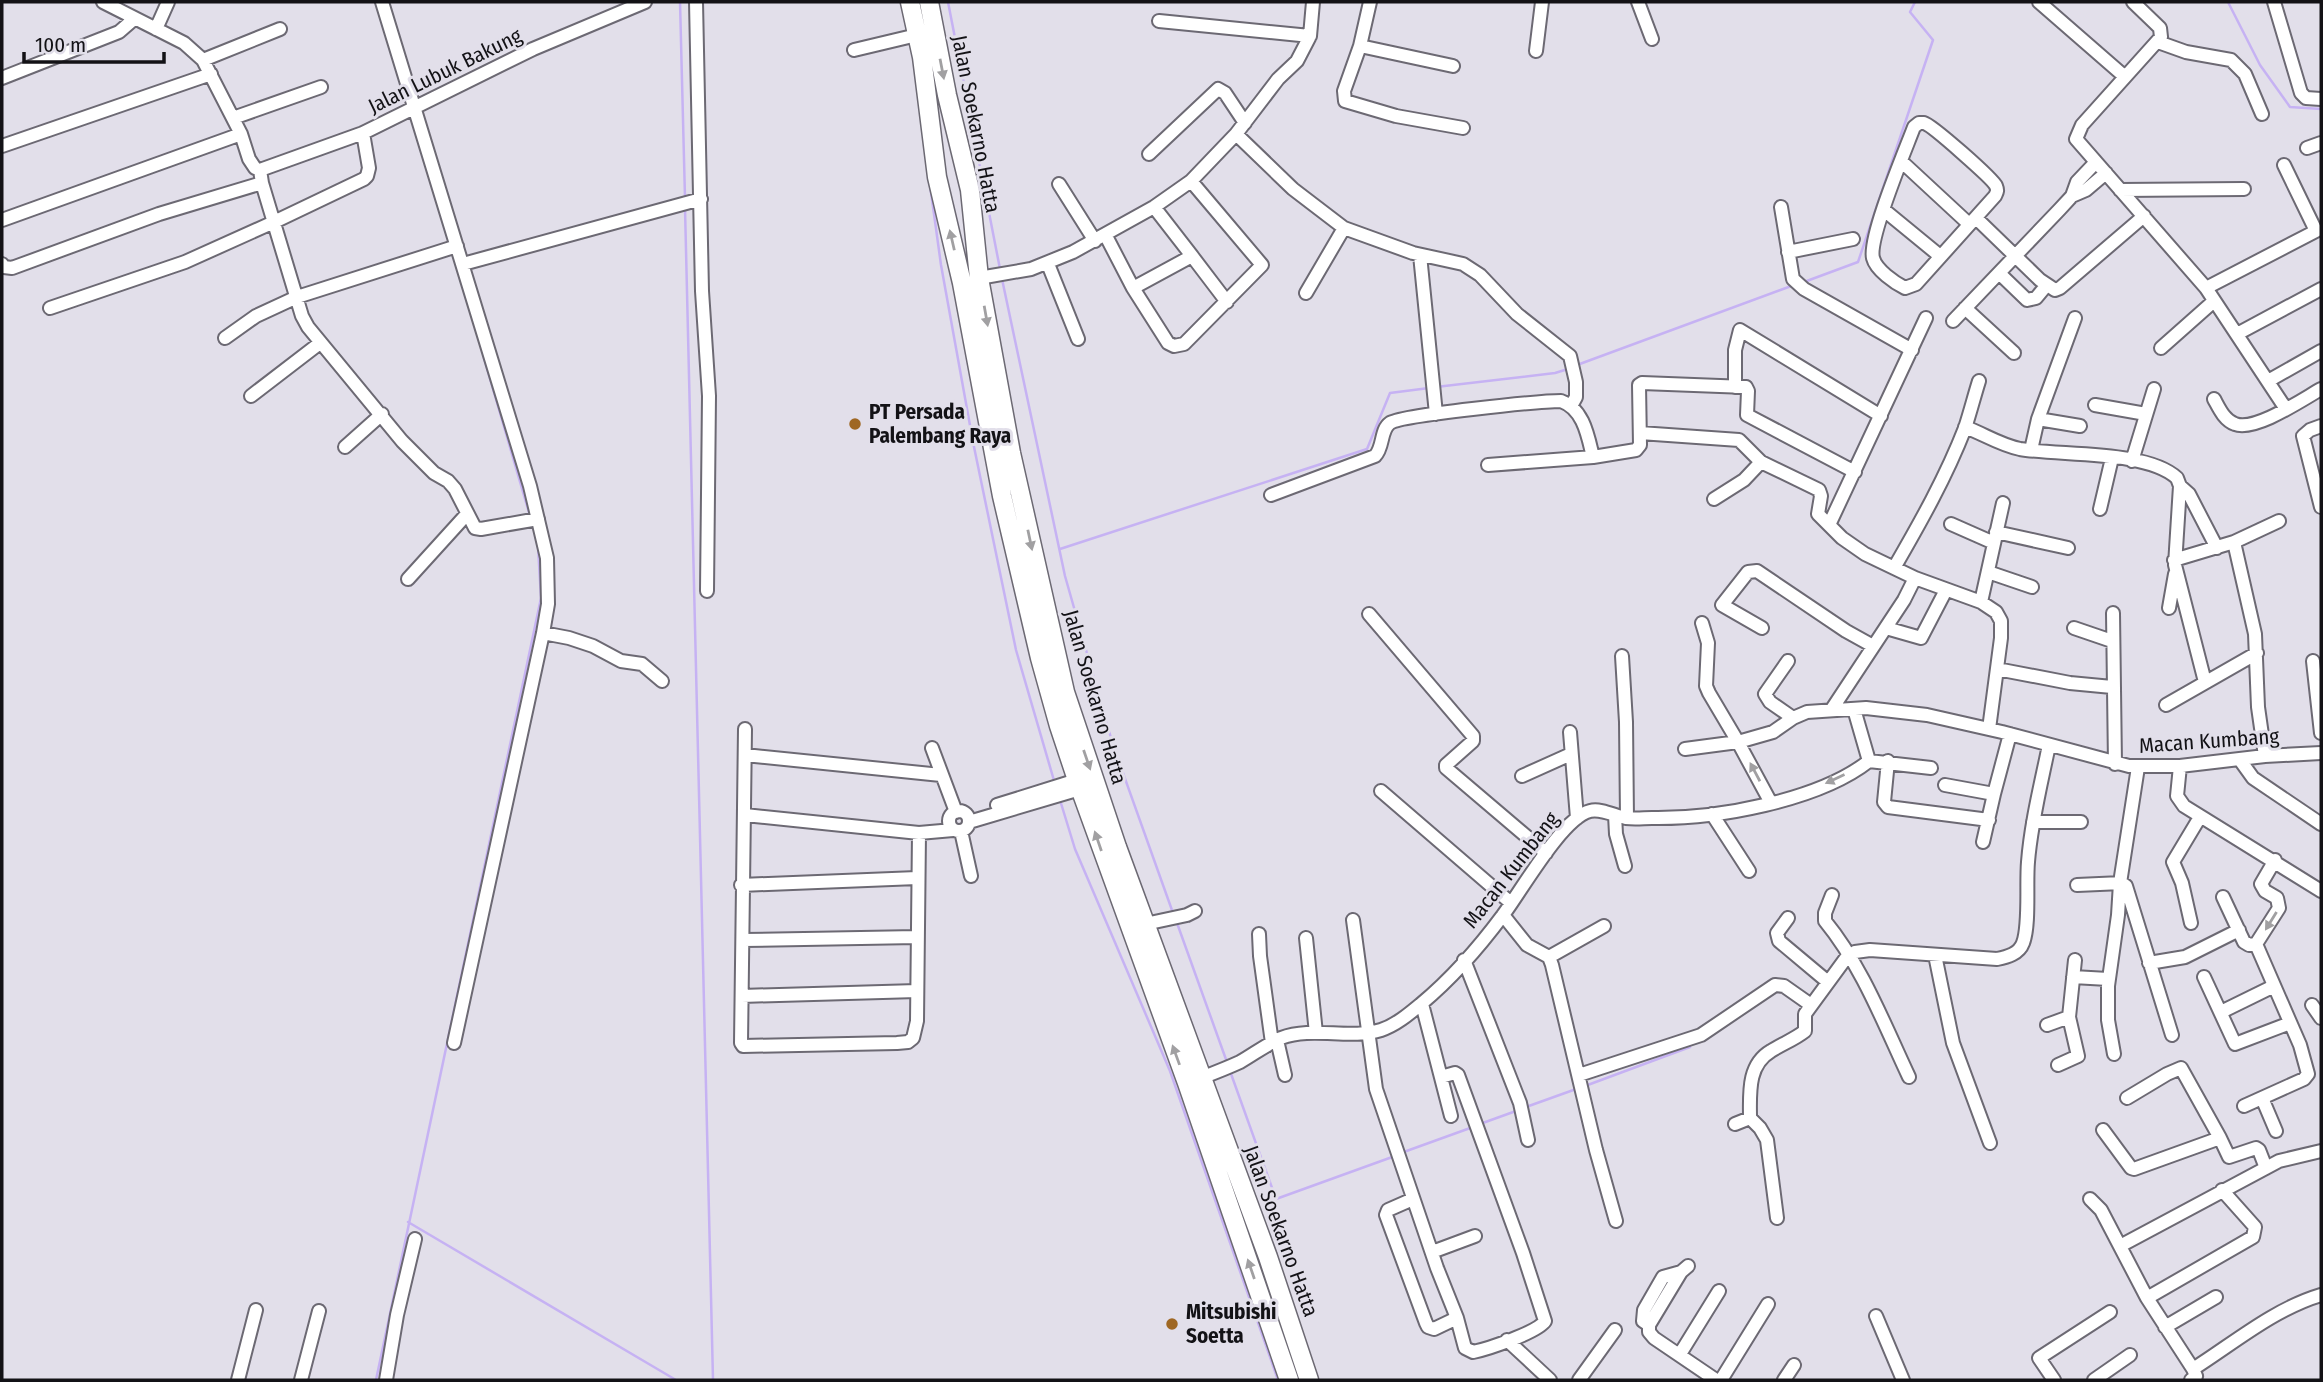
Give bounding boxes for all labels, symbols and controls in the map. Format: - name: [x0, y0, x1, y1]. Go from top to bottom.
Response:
- scale bar: [24, 21, 164, 65]
- street label: Jalan Lubuk Bakung: [364, 22, 526, 119]
- text: 100 m: [35, 32, 86, 58]
- street label: Jalan Soekarno Hatta: [946, 33, 1006, 215]
- one-way arrow: [936, 58, 947, 80]
- one-way arrow: [946, 229, 957, 251]
- one-way arrow: [981, 306, 992, 328]
- place label: PT Persada Palembang Raya: [869, 399, 1011, 449]
- marker: PT Persada Palembang Raya: [847, 416, 863, 432]
- one-way arrow: [1024, 529, 1035, 551]
- street label: Jalan Soekarno Hatta: [1058, 607, 1132, 787]
- street label: Macan Kumbang: [2138, 723, 2280, 759]
- one-way arrow: [1082, 749, 1093, 770]
- one-way arrow: [1749, 763, 1761, 782]
- one-way arrow: [1825, 774, 1846, 785]
- street label: Macan Kumbang: [1457, 807, 1565, 933]
- one-way arrow: [1092, 830, 1103, 851]
- one-way arrow: [2265, 912, 2278, 931]
- one-way arrow: [1170, 1044, 1181, 1065]
- street label: Jalan Soekarno Hatta: [1238, 1142, 1324, 1320]
- one-way arrow: [1245, 1259, 1256, 1280]
- place label: Mitsubishi Soetta: [1186, 1299, 1277, 1349]
- marker: Mitsubishi Soetta: [1164, 1316, 1180, 1332]

